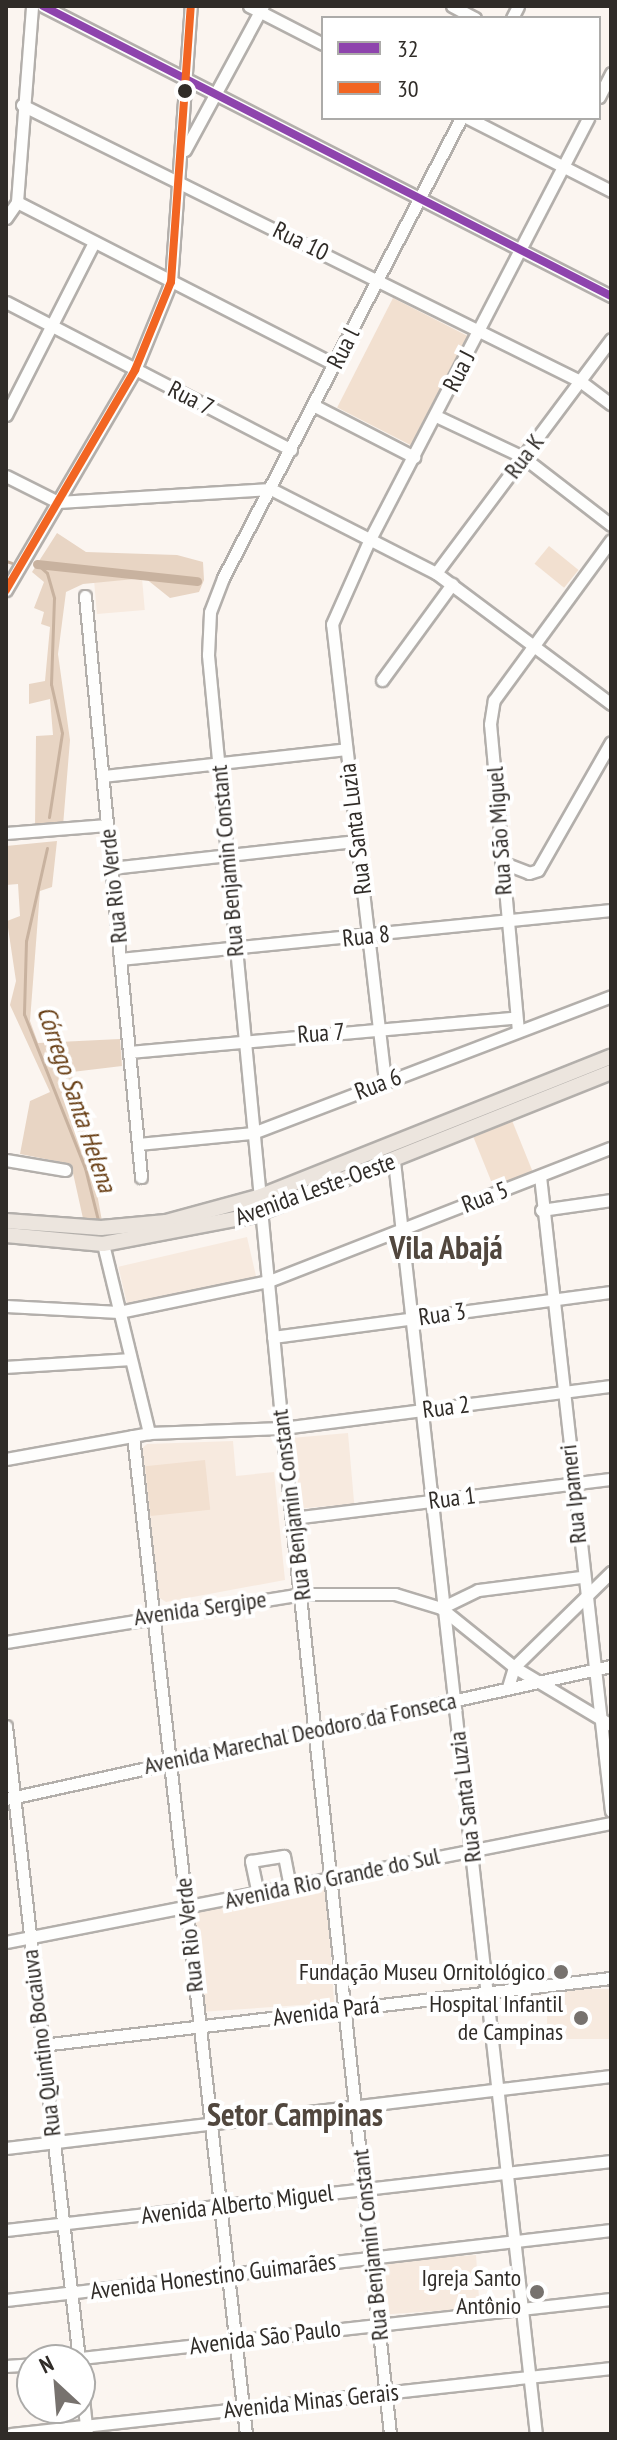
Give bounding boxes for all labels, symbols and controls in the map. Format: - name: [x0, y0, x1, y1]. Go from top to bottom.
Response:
- legend: [321, 16, 601, 120]
- text: 32: [397, 33, 419, 64]
- text: 30: [397, 73, 419, 104]
- unlabelled marker: [177, 83, 193, 99]
- street label: Rua 10: [269, 215, 333, 267]
- street label: Rua l: [321, 323, 365, 373]
- street label: Rua J: [437, 346, 481, 396]
- street label: Rua 7: [163, 374, 219, 422]
- street label: Rua K: [498, 428, 550, 484]
- street label: Rua Santa Luzia: [333, 762, 377, 896]
- street label: Rua Benjamin Constant: [204, 764, 250, 958]
- street label: Rua São Miguel: [480, 766, 518, 896]
- street label: Rua Rio Verde: [93, 827, 133, 945]
- street label: Rua 8: [341, 919, 391, 953]
- water label: Córrego Santa Helena: [31, 1002, 123, 1196]
- street label: Rua 7: [296, 1017, 346, 1049]
- street label: Rua 6: [351, 1062, 405, 1106]
- street label: Avenida Leste-Oeste: [231, 1147, 399, 1231]
- street label: Rua 5: [458, 1175, 512, 1219]
- district label: Vila Abajá: [389, 1228, 503, 1266]
- street label: Rua 3: [417, 1296, 467, 1332]
- street label: Rua 2: [421, 1390, 471, 1424]
- street label: Rua Benjamin Constant: [265, 1408, 317, 1602]
- street label: Rua Ipameri: [553, 1443, 593, 1545]
- street label: Rua 1: [427, 1481, 477, 1515]
- street label: Avenida Sergipe: [132, 1584, 268, 1632]
- street label: Avenida Marechal Deodoro da Fonseca: [141, 1686, 459, 1780]
- street label: Rua Santa Luzia: [443, 1730, 487, 1864]
- street label: Avenida Rio Grande do Sul: [222, 1841, 442, 1915]
- street label: Rua Rio Verde: [169, 1876, 209, 1994]
- street label: Rua Quintino Bocaiuva: [15, 1948, 67, 2138]
- place label: Fundação Museu Ornitológico: [299, 1958, 545, 1986]
- marker: Fundação Museu Ornitológico: [552, 1963, 570, 1981]
- street label: Avenida Pará: [271, 1990, 381, 2032]
- place label: Hospital Infantil de Campinas: [429, 1990, 563, 2046]
- marker: Hospital Infantil de Campinas: [570, 2007, 592, 2029]
- district label: Setor Campinas: [207, 2095, 383, 2133]
- street label: Rua Benjamin Constant: [346, 2148, 394, 2342]
- street label: Avenida Alberto Miguel: [139, 2178, 335, 2230]
- street label: Avenida Honestino Guimarães: [89, 2247, 337, 2305]
- place label: Igreja Santo Antônio: [422, 2264, 521, 2320]
- marker: Igreja Santo Antônio: [528, 2283, 546, 2301]
- street label: Avenida São Paulo: [188, 2313, 342, 2361]
- north arrow: [16, 2344, 96, 2424]
- text: N: [35, 2349, 58, 2379]
- street label: Avenida Minas Gerais: [222, 2377, 400, 2425]

